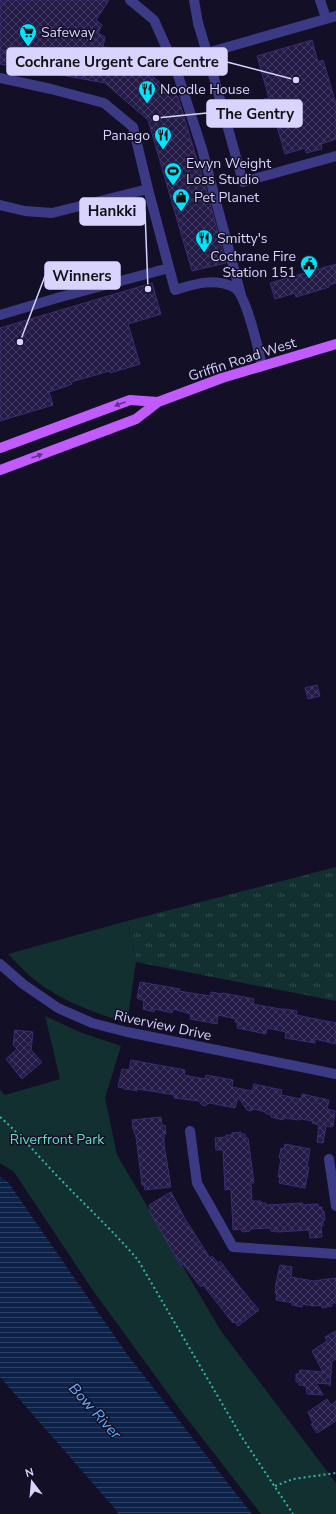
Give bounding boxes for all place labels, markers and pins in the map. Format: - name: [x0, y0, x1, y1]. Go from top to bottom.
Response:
- supermarket icon: Safeway: [18, 22, 38, 47]
- place label: Safeway: [41, 23, 96, 42]
- callout: Cochrane Urgent Care Centre: [7, 48, 227, 75]
- restaurant icon: Noodle House: [137, 79, 157, 104]
- place label: Noodle House: [160, 80, 250, 99]
- callout: The Gentry: [207, 100, 302, 127]
- restaurant icon: Panago: [153, 125, 173, 150]
- place label: Panago: [103, 126, 150, 145]
- place label: Ewyn Weight Loss Studio: [186, 154, 271, 189]
- sports icon: Ewyn Weight Loss Studio: [163, 161, 183, 186]
- shop icon: Pet Planet: [171, 187, 191, 212]
- place label: Pet Planet: [194, 188, 259, 207]
- callout: Hankki: [80, 198, 145, 225]
- restaurant icon: Smitty's: [194, 228, 214, 253]
- place label: Smitty's: [217, 229, 268, 248]
- place label: Cochrane Fire Station 151: [210, 247, 296, 282]
- public building icon: Cochrane Fire Station 151: [299, 254, 319, 279]
- callout: Winners: [45, 262, 120, 289]

